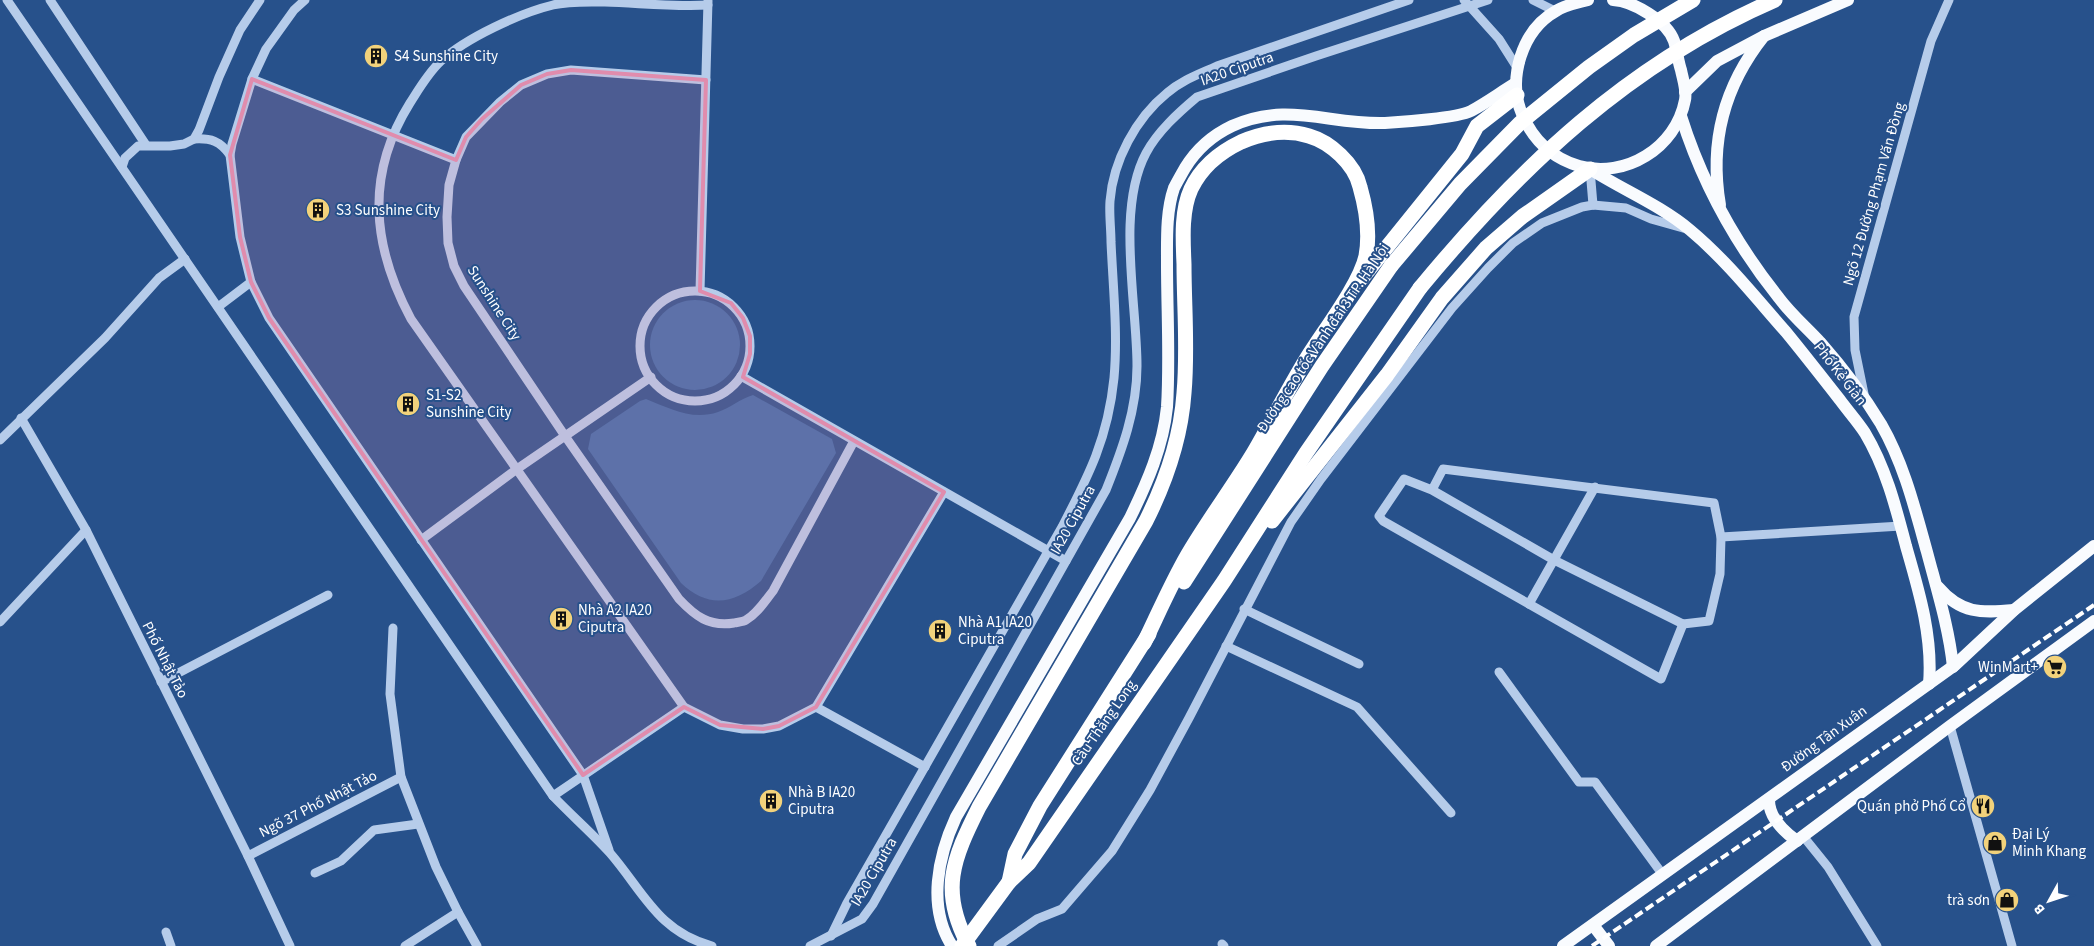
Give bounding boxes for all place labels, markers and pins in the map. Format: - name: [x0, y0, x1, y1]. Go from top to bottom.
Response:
- building icon: S4 Sunshine City: [363, 43, 389, 69]
- place label: S4 Sunshine City: [394, 46, 498, 67]
- building icon: S3 Sunshine City: [305, 197, 331, 223]
- place label: S3 Sunshine City: [336, 200, 440, 221]
- place label: S1-S2 Sunshine City: [426, 385, 512, 423]
- building icon: S1-S2 Sunshine City: [395, 391, 421, 417]
- place label: Nhà A2 IA20 Ciputra: [578, 600, 652, 638]
- building icon: Nhà A2 IA20 Ciputra: [548, 606, 574, 632]
- place label: Nhà A1 IA20 Ciputra: [958, 612, 1032, 650]
- building icon: Nhà A1 IA20 Ciputra: [927, 618, 953, 644]
- supermarket icon: WinMart+: [2042, 654, 2068, 680]
- place label: WinMart+: [1978, 657, 2038, 678]
- place label: Nhà B IA20 Ciputra: [788, 782, 855, 820]
- building icon: Nhà B IA20 Ciputra: [758, 788, 784, 814]
- restaurant icon: Quán phở Phố Cổ: [1970, 793, 1996, 819]
- place label: Quán phở Phố Cổ: [1857, 796, 1966, 817]
- place label: Đại Lý Minh Khang: [2012, 824, 2087, 862]
- shop icon: Đại Lý Minh Khang: [1982, 830, 2008, 856]
- shop icon: trà sơn: [1994, 887, 2020, 913]
- place label: trà sơn: [1947, 890, 1990, 911]

